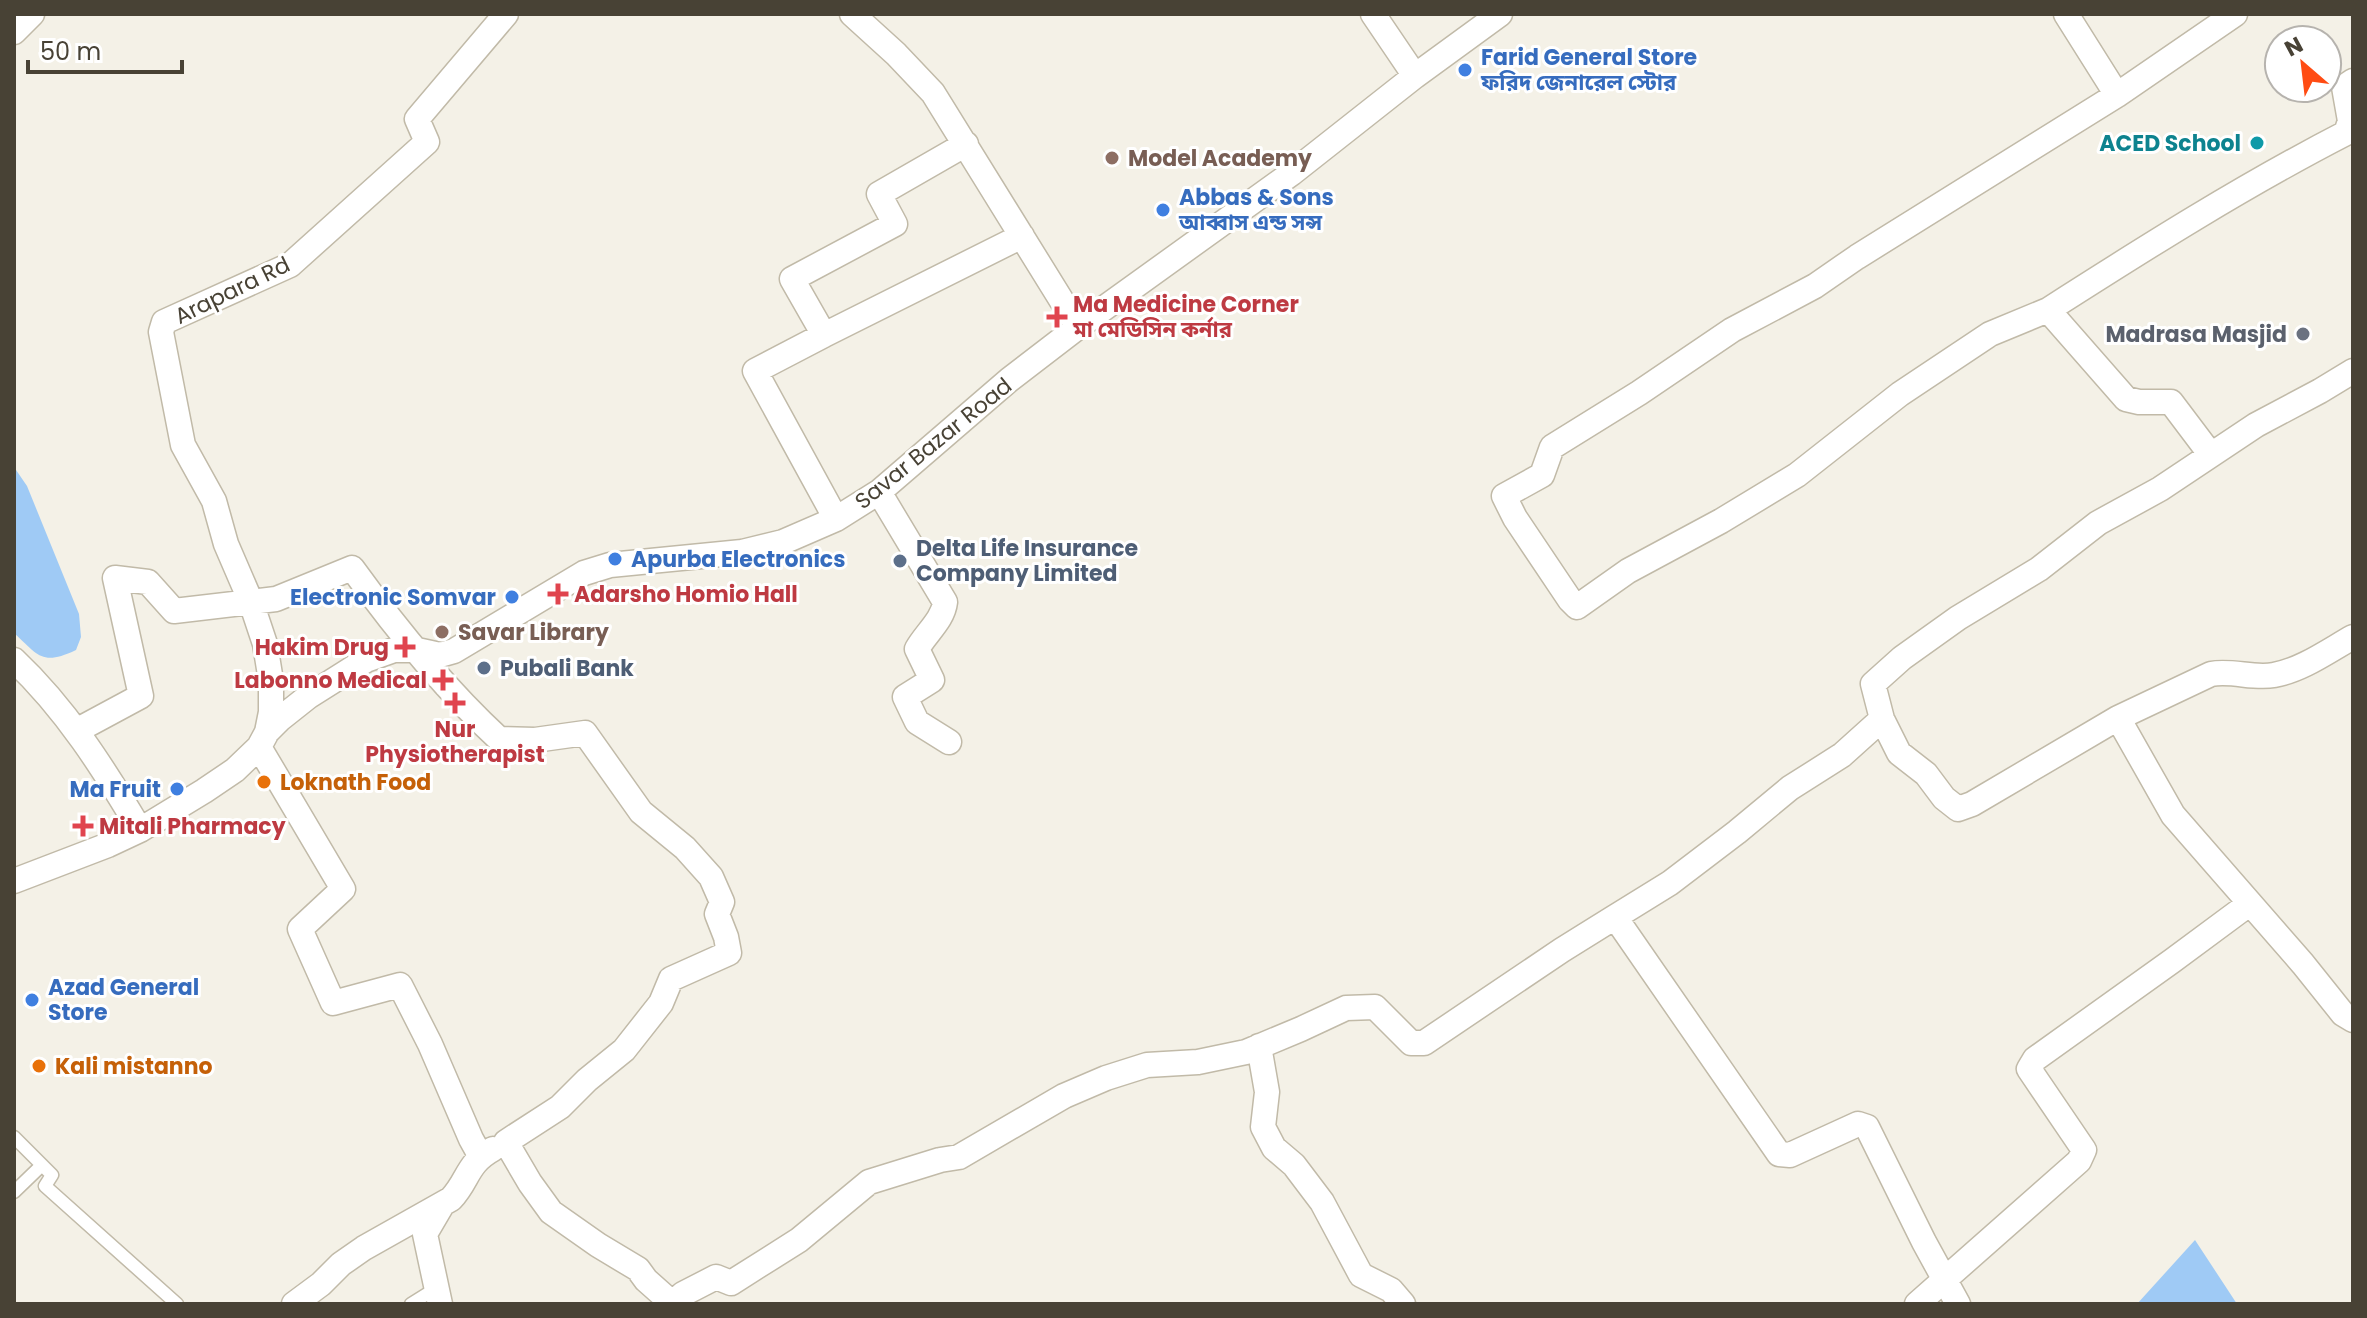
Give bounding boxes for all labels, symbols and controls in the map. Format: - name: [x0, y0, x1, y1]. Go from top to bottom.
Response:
- scale bar: [28, 24, 182, 74]
- north arrow: [2263, 24, 2343, 104]
- text: N: [2279, 29, 2308, 64]
- text: 50 m: [40, 35, 101, 68]
- place label: Farid General Store ফরিদ জেনারেল স্টোর: [1480, 42, 1697, 98]
- marker: Farid General Store ফরিদ জেনারেল স্টোর: [1456, 61, 1474, 79]
- place label: ACED School: [2099, 128, 2241, 159]
- marker: ACED School: [2248, 134, 2266, 152]
- place label: Model Academy: [1128, 143, 1312, 174]
- marker: Model Academy: [1103, 149, 1121, 167]
- place label: Abbas & Sons আব্বাস এন্ড সন্স: [1178, 182, 1334, 238]
- marker: Abbas & Sons আব্বাস এন্ড সন্স: [1154, 201, 1172, 219]
- street label: Arapara Rd: [169, 249, 295, 332]
- place label: Ma Medicine Corner মা মেডিসিন কর্নার: [1072, 289, 1299, 345]
- marker: Ma Medicine Corner মা মেডিসিন কর্নার: [1048, 308, 1066, 326]
- place label: Madrasa Masjid: [2105, 319, 2287, 350]
- marker: Madrasa Masjid: [2294, 325, 2312, 343]
- street label: Savar Bazar Road: [848, 370, 1018, 516]
- place label: Delta Life Insurance Company Limited: [916, 533, 1138, 589]
- place label: Apurba Electronics: [631, 544, 845, 575]
- marker: Apurba Electronics: [606, 550, 624, 568]
- marker: Delta Life Insurance Company Limited: [891, 552, 909, 570]
- place label: Adarsho Homio Hall: [574, 579, 798, 610]
- place label: Electronic Somvar: [290, 582, 496, 613]
- marker: Adarsho Homio Hall: [549, 585, 567, 603]
- marker: Electronic Somvar: [503, 588, 521, 606]
- place label: Savar Library: [458, 617, 609, 648]
- marker: Savar Library: [433, 623, 451, 641]
- place label: Hakim Drug: [255, 632, 389, 663]
- marker: Hakim Drug: [396, 638, 414, 656]
- place label: Pubali Bank: [500, 653, 634, 684]
- marker: Pubali Bank: [475, 659, 493, 677]
- place label: Labonno Medical: [234, 665, 427, 696]
- marker: Labonno Medical: [434, 671, 452, 689]
- marker: Nur Physiotherapist: [446, 694, 464, 712]
- place label: Nur Physiotherapist: [365, 714, 545, 770]
- place label: Loknath Food: [280, 767, 431, 798]
- marker: Loknath Food: [255, 773, 273, 791]
- place label: Ma Fruit: [70, 774, 161, 805]
- marker: Ma Fruit: [168, 780, 186, 798]
- place label: Mitali Pharmacy: [99, 811, 286, 842]
- marker: Mitali Pharmacy: [74, 817, 92, 835]
- place label: Azad General Store: [48, 972, 199, 1028]
- marker: Azad General Store: [23, 991, 41, 1009]
- place label: Kali mistanno: [55, 1051, 213, 1082]
- marker: Kali mistanno: [30, 1057, 48, 1075]

